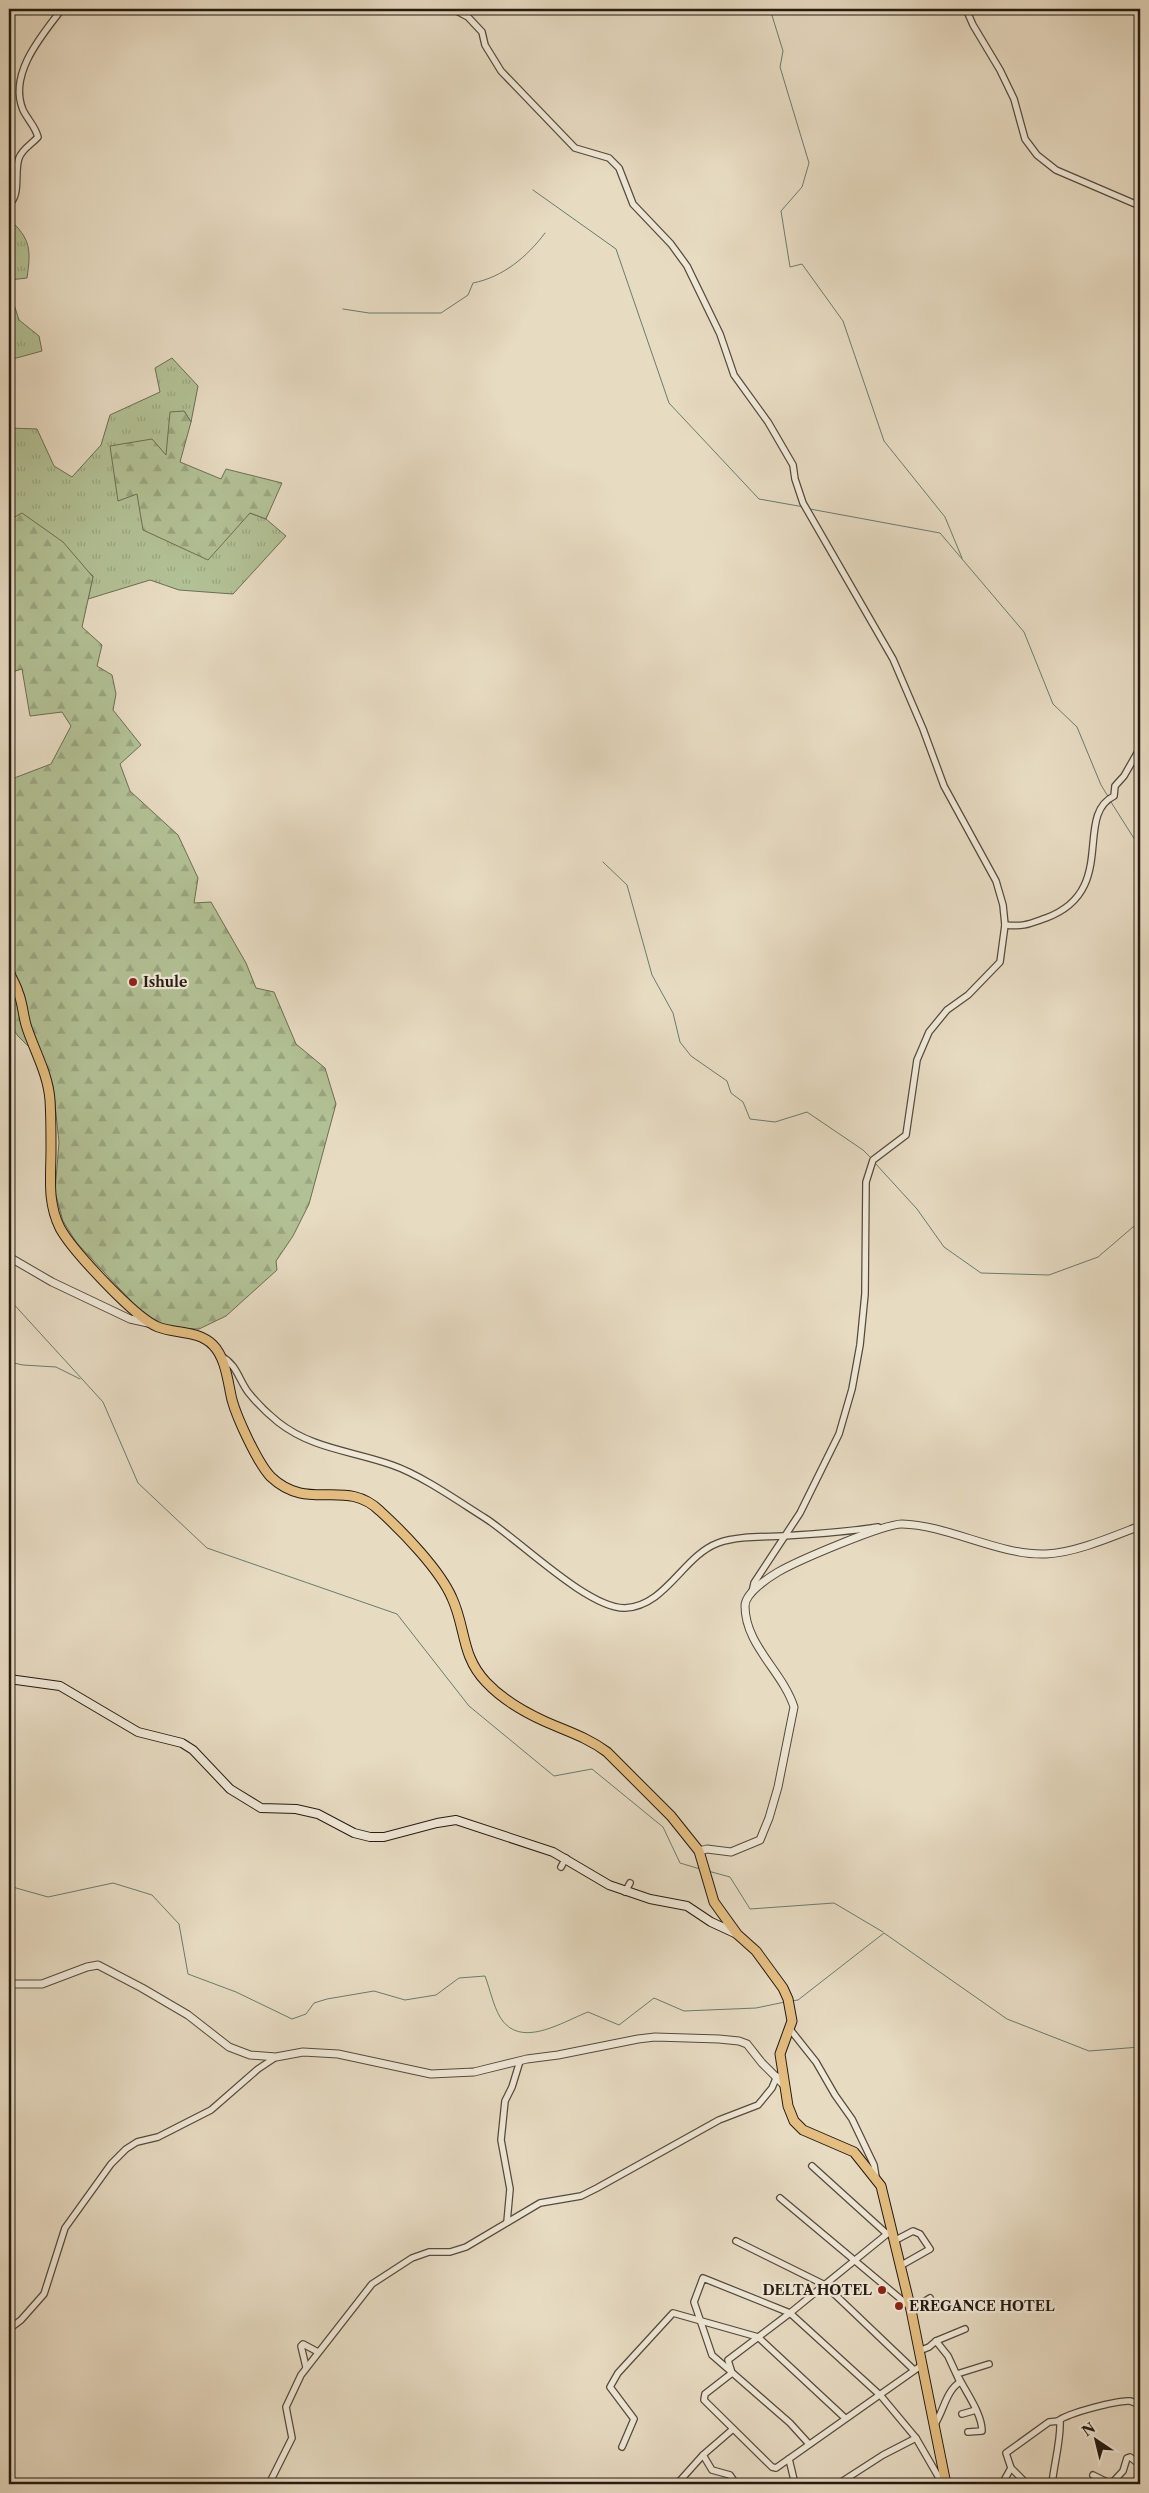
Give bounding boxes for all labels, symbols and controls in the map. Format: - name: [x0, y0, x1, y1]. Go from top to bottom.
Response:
- place label: Ishule: [143, 973, 187, 991]
- marker: Ishule: [127, 976, 139, 988]
- place label: DELTA HOTEL: [762, 2281, 872, 2299]
- marker: DELTA HOTEL: [876, 2284, 888, 2296]
- place label: EREGANCE HOTEL: [909, 2297, 1055, 2315]
- marker: EREGANCE HOTEL: [893, 2300, 905, 2312]
- north arrow: [1072, 2416, 1122, 2466]
- text: N: [1078, 2418, 1099, 2440]

